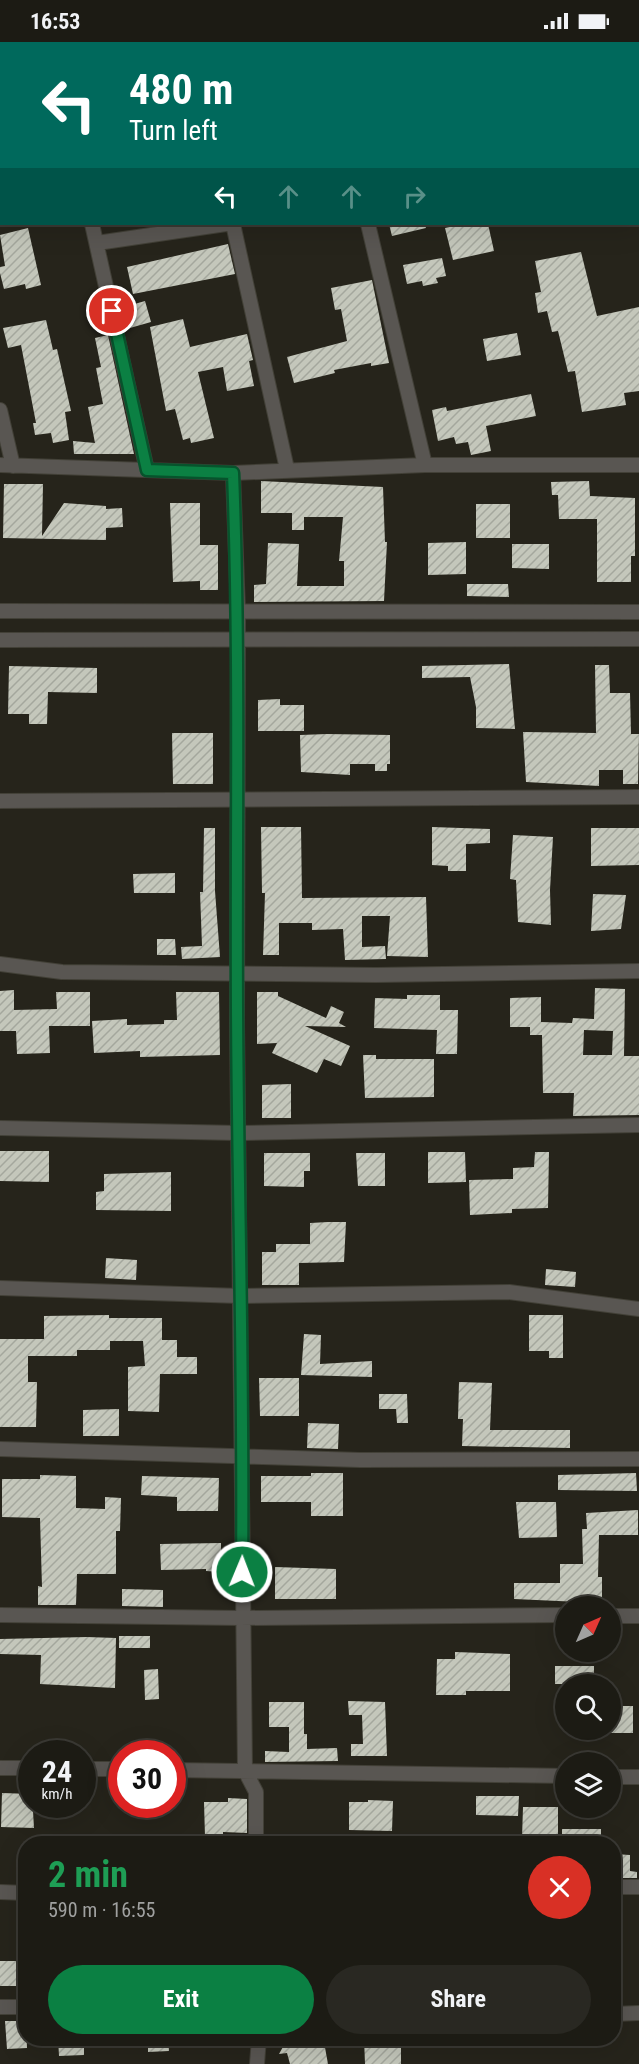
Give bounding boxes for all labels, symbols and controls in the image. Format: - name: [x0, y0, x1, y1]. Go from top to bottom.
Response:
- text: 16:53: [30, 9, 81, 34]
- text: 480 m: [129, 65, 234, 114]
- icon: left: [30, 66, 108, 144]
- text: Turn left: [129, 115, 218, 147]
- icon: left: [209, 180, 242, 213]
- icon: ahead: [272, 180, 305, 213]
- icon: ahead: [335, 180, 368, 213]
- icon: right: [398, 180, 431, 213]
- pin: [86, 285, 137, 336]
- icon: arrive: [95, 294, 128, 327]
- position arrow: [210, 1540, 274, 1604]
- north arrow: [555, 1596, 621, 1662]
- map controls: [555, 1596, 621, 1818]
- button: search: [555, 1674, 621, 1740]
- speed limit sign: 30: [108, 1740, 186, 1818]
- button: layers: [555, 1752, 621, 1818]
- text: 24: [42, 1754, 72, 1789]
- text: km/h: [42, 1785, 72, 1803]
- text: 2 min: [48, 1854, 128, 1896]
- button: close: [528, 1856, 591, 1919]
- text: 590 m · 16:55: [48, 1898, 155, 1922]
- button: Exit: [48, 1965, 314, 2034]
- button: Share: [326, 1965, 591, 2034]

